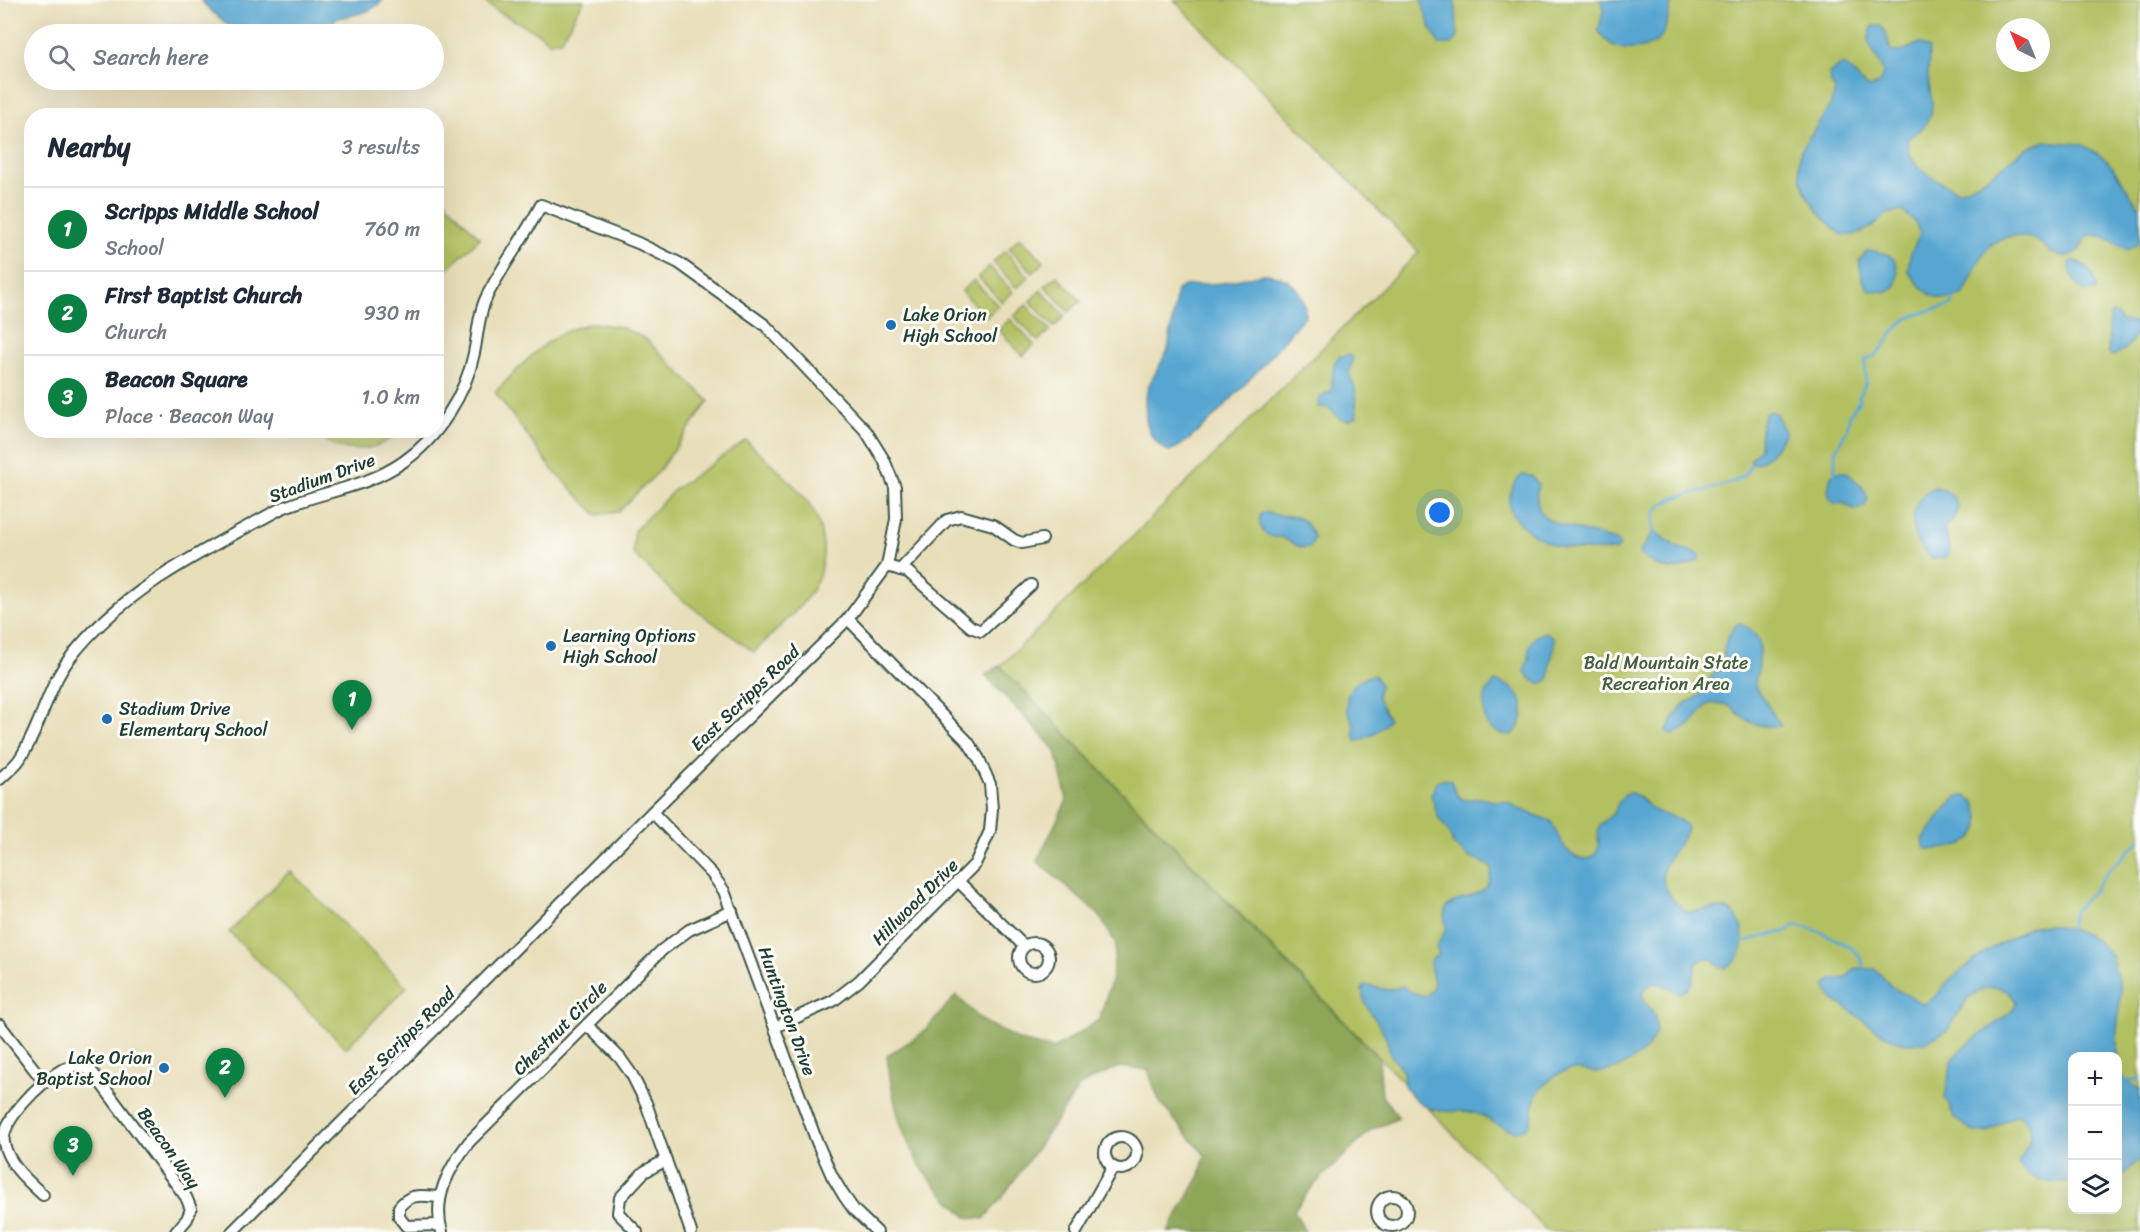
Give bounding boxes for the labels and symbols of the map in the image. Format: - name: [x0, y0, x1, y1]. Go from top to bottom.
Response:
- north arrow: [1996, 18, 2050, 72]
- place label: Lake Orion High School: [903, 299, 998, 352]
- marker: Lake Orion High School: [884, 318, 898, 332]
- street label: Stadium Drive: [264, 444, 380, 512]
- your location: [1425, 498, 1454, 527]
- place label: Learning Options High School: [563, 620, 696, 673]
- street label: East Scripps Road: [682, 636, 809, 759]
- marker: Learning Options High School: [544, 639, 558, 653]
- park label: Bald Mountain State Recreation Area: [1584, 647, 1748, 700]
- pin: 1: [332, 680, 372, 730]
- place label: Stadium Drive Elementary School: [119, 693, 268, 746]
- marker: Stadium Drive Elementary School: [100, 712, 114, 726]
- street label: Hillwood Drive: [864, 851, 966, 953]
- street label: Huntington Drive: [749, 942, 825, 1080]
- street label: Chestnut Circle: [505, 973, 615, 1083]
- street label: East Scripps Road: [339, 978, 464, 1103]
- place label: Lake Orion Baptist School: [36, 1042, 153, 1095]
- pin: 2: [206, 1048, 244, 1098]
- marker: Lake Orion Baptist School: [157, 1061, 171, 1075]
- street label: Beacon Way: [129, 1100, 210, 1196]
- pin: 3: [54, 1126, 92, 1176]

